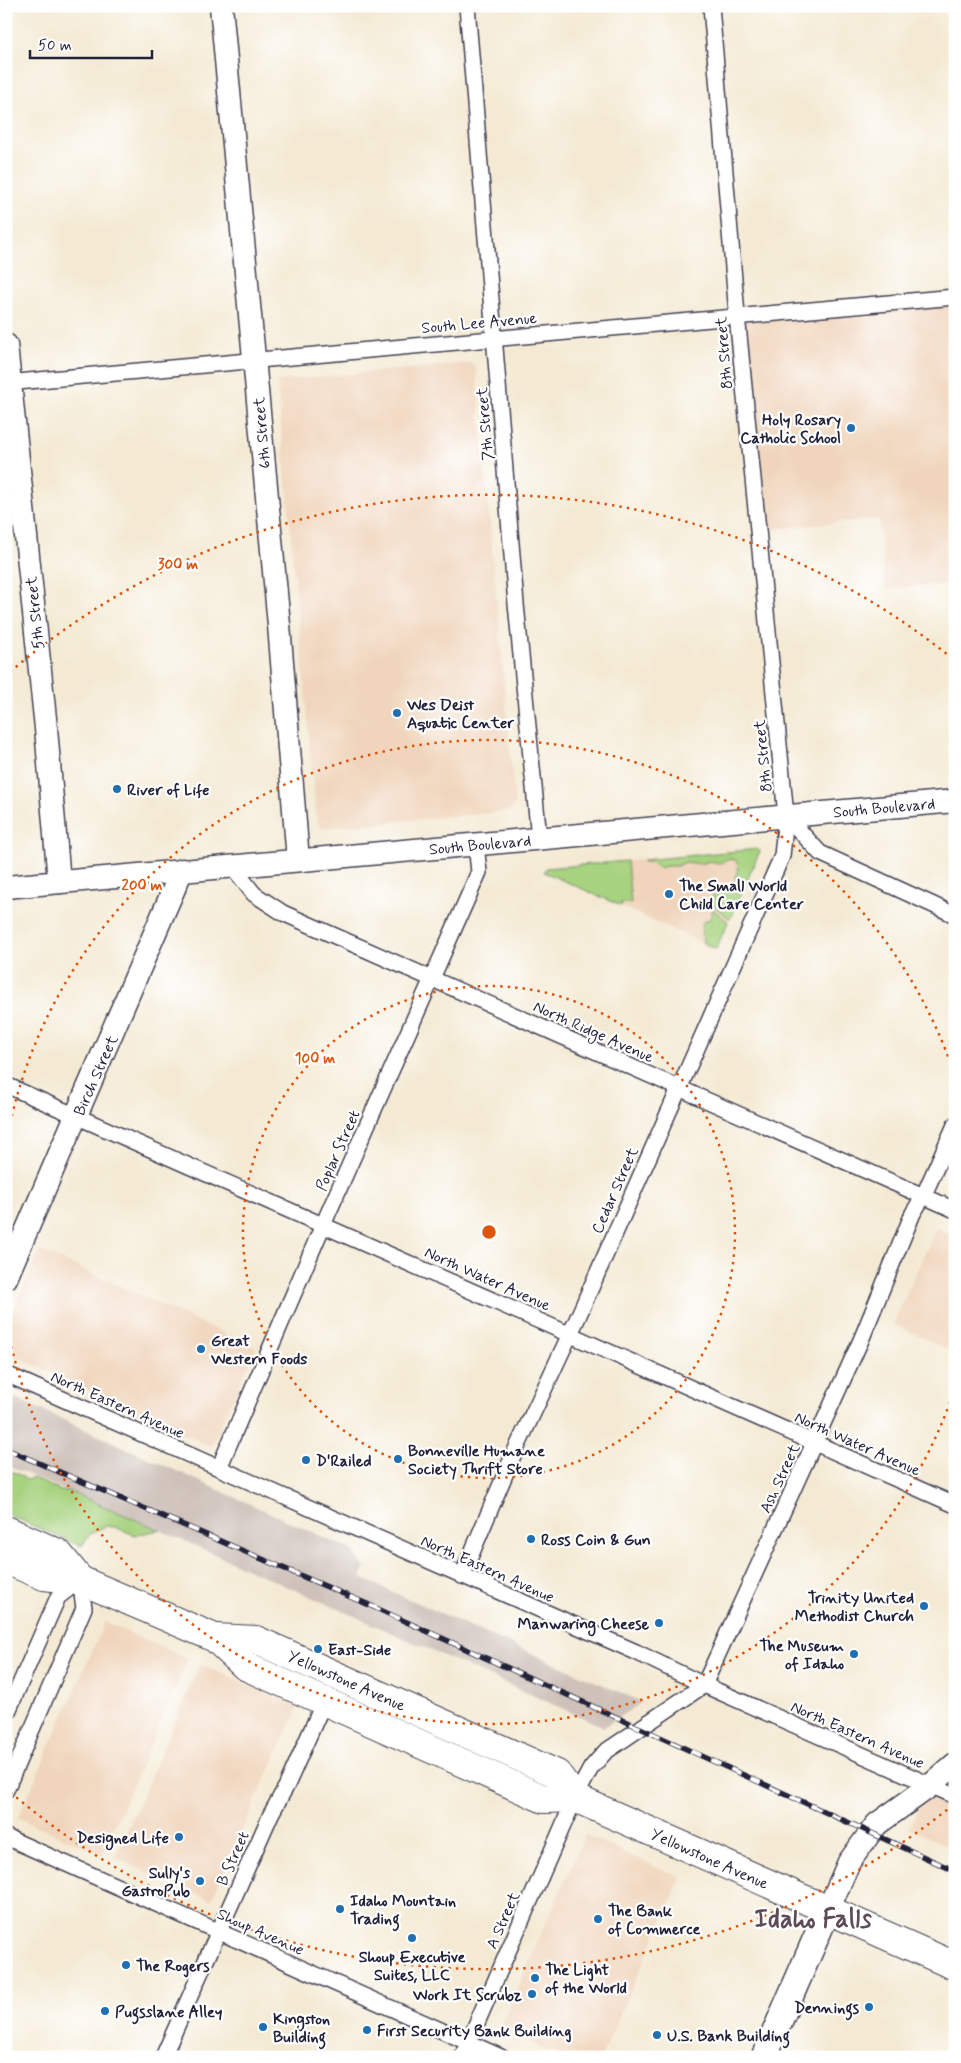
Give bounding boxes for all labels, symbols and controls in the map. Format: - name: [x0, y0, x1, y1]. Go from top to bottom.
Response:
- scale bar: [30, 28, 152, 60]
- text: 50 m: [38, 36, 72, 56]
- street label: South Lee Avenue: [421, 308, 538, 339]
- street label: 8th Street: [711, 315, 738, 390]
- street label: 7th Street: [472, 386, 499, 461]
- street label: 6th Street: [249, 396, 276, 470]
- place label: Holy Rosary Catholic School: [740, 410, 841, 449]
- marker: Holy Rosary Catholic School: [845, 422, 857, 434]
- text: 300 m: [158, 555, 198, 575]
- street label: 5th Street: [21, 575, 50, 650]
- place label: Wes Deist Aquatic Center: [406, 695, 514, 734]
- marker: Wes Deist Aquatic Center: [391, 707, 403, 719]
- street label: 8th Street: [749, 718, 778, 793]
- place label: River of Life: [127, 780, 209, 801]
- marker: River of Life: [111, 783, 123, 795]
- street label: South Boulevard: [832, 794, 936, 823]
- street label: South Boulevard: [428, 831, 532, 860]
- text: 200 m: [122, 876, 163, 896]
- place label: The Small World Child Care Center: [679, 876, 804, 915]
- marker: The Small World Child Care Center: [663, 888, 675, 900]
- street label: North Ridge Avenue: [529, 996, 657, 1069]
- street label: Birch Street: [69, 1031, 124, 1119]
- text: 100 m: [295, 1049, 335, 1069]
- street label: Poplar Street: [311, 1107, 366, 1194]
- street label: Cedar Street: [587, 1143, 644, 1237]
- centre of rings: [480, 1223, 498, 1241]
- street label: North Water Avenue: [421, 1242, 554, 1317]
- place label: Great Western Foods: [210, 1331, 308, 1370]
- marker: Great Western Foods: [195, 1343, 207, 1355]
- street label: North Eastern Avenue: [47, 1366, 187, 1444]
- street label: North Water Avenue: [791, 1407, 924, 1482]
- street label: Ash Street: [755, 1440, 806, 1517]
- place label: Bonneville Humane Society Thrift Store: [408, 1441, 545, 1480]
- place label: D'Railed: [316, 1451, 372, 1472]
- marker: Bonneville Humane Society Thrift Store: [392, 1453, 404, 1465]
- marker: D'Railed: [300, 1454, 312, 1466]
- street label: North Eastern Avenue: [417, 1530, 557, 1608]
- place label: Ross Coin & Gun: [541, 1530, 651, 1551]
- marker: Ross Coin & Gun: [525, 1533, 537, 1545]
- place label: Trinity United Methodist Church: [795, 1588, 914, 1627]
- marker: Trinity United Methodist Church: [918, 1600, 930, 1612]
- place label: Manwaring Cheese: [518, 1614, 649, 1637]
- marker: Manwaring Cheese: [653, 1617, 665, 1629]
- place label: The Museum of Idaho: [759, 1636, 844, 1675]
- place label: East-Side: [328, 1640, 391, 1661]
- marker: East-Side: [312, 1643, 324, 1655]
- street label: Yellowstone Avenue: [284, 1646, 409, 1717]
- marker: The Museum of Idaho: [848, 1648, 860, 1660]
- street label: North Eastern Avenue: [787, 1696, 927, 1774]
- street label: Yellowstone Avenue: [647, 1824, 772, 1895]
- place label: Designed Life: [77, 1828, 169, 1851]
- street label: B Street: [212, 1828, 255, 1889]
- marker: Designed Life: [173, 1831, 185, 1843]
- place label: Sully's GastroPub: [121, 1863, 191, 1902]
- marker: Sully's GastroPub: [194, 1875, 206, 1887]
- street label: A Street: [481, 1888, 526, 1953]
- place label: Idaho Mountain Trading: [350, 1891, 456, 1932]
- place label: The Bank of Commerce: [608, 1901, 700, 1940]
- marker: Idaho Mountain Trading: [334, 1903, 346, 1915]
- district label: Idaho Falls: [754, 1903, 872, 1937]
- street label: Shoup Avenue: [213, 1904, 307, 1961]
- marker: The Bank of Commerce: [592, 1913, 604, 1925]
- marker: Shoup Executive Suites, LLC: [406, 1932, 418, 1944]
- place label: Shoup Executive Suites, LLC: [359, 1947, 465, 1986]
- place label: The Rogers: [136, 1956, 210, 1978]
- marker: The Rogers: [120, 1959, 132, 1971]
- place label: The Light of the World: [545, 1960, 627, 1999]
- marker: The Light of the World: [529, 1972, 541, 1984]
- place label: Work It Scrubz: [412, 1985, 522, 2006]
- marker: Work It Scrubz: [526, 1988, 538, 2000]
- place label: Dennings: [794, 1998, 860, 2021]
- marker: Dennings: [863, 2001, 875, 2013]
- place label: Pugsslane Alley: [115, 2002, 222, 2025]
- marker: Pugsslane Alley: [99, 2005, 111, 2017]
- place label: Kingston Building: [273, 2009, 330, 2050]
- marker: Kingston Building: [257, 2021, 269, 2033]
- place label: First Security Bank Building: [377, 2021, 572, 2043]
- marker: First Security Bank Building: [361, 2024, 373, 2036]
- place label: U.S. Bank Building: [667, 2026, 790, 2049]
- marker: U.S. Bank Building: [651, 2029, 663, 2041]

